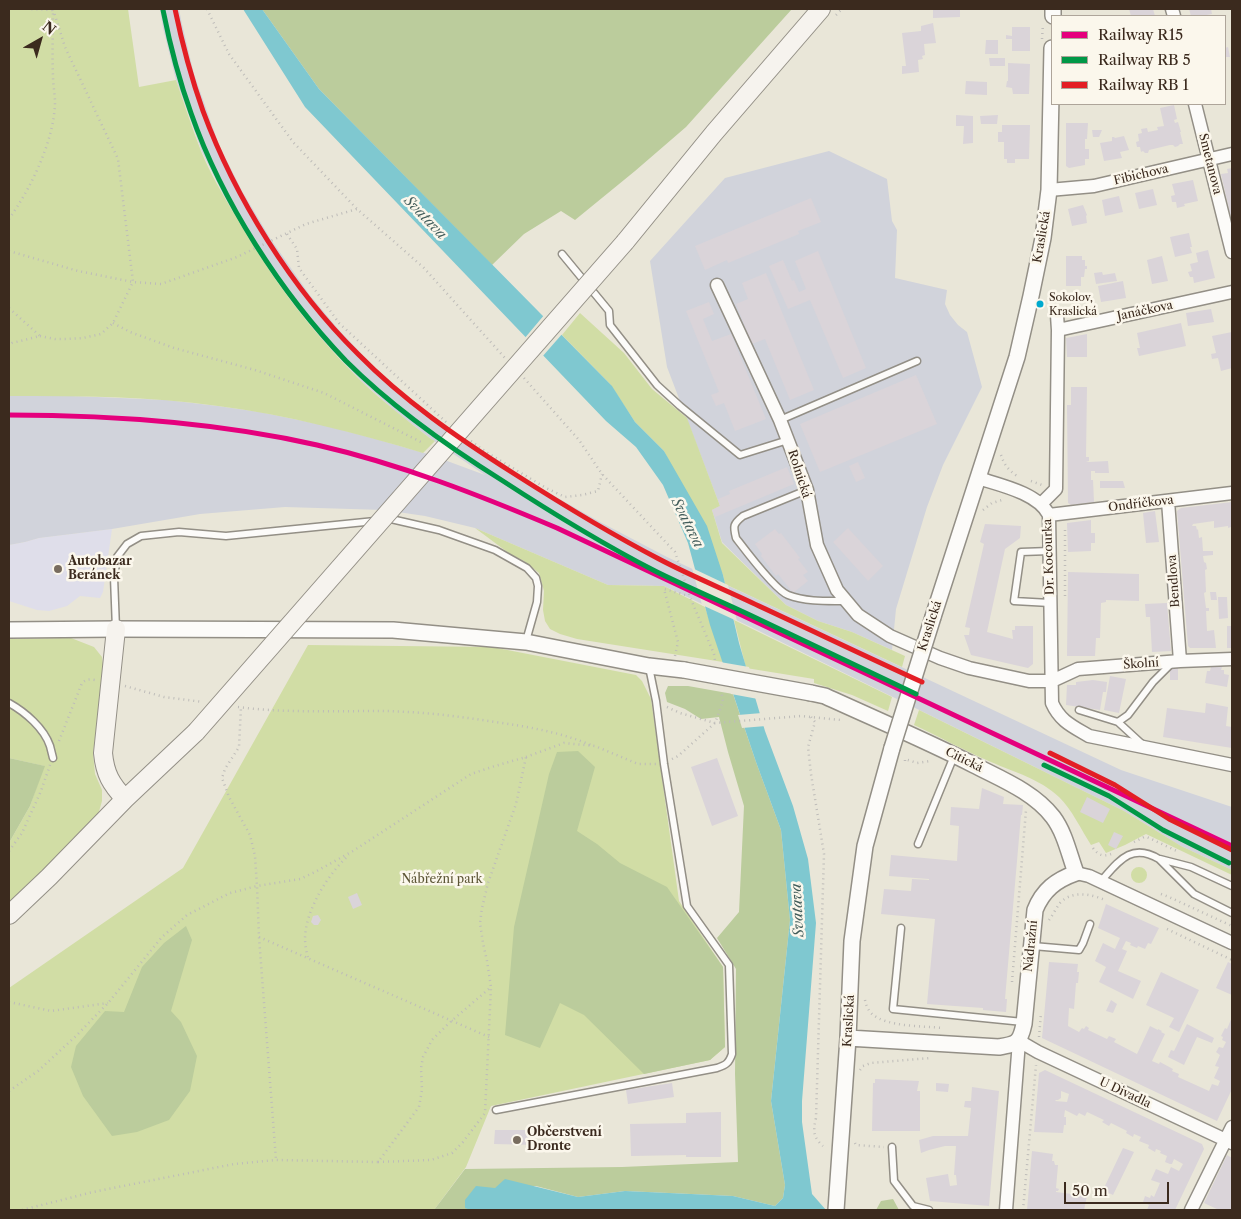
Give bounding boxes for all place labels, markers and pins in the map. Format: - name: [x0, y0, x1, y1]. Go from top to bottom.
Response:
- place label: Sokolov, Kraslická: [1049, 291, 1097, 317]
- marker: Sokolov, Kraslická: [1035, 299, 1045, 309]
- place label: Autobazar Beránek: [68, 555, 132, 583]
- marker: Autobazar Beránek: [52, 563, 64, 575]
- place label: Občerstvení Dronte: [527, 1126, 602, 1154]
- marker: Občerstvení Dronte: [511, 1134, 523, 1146]

